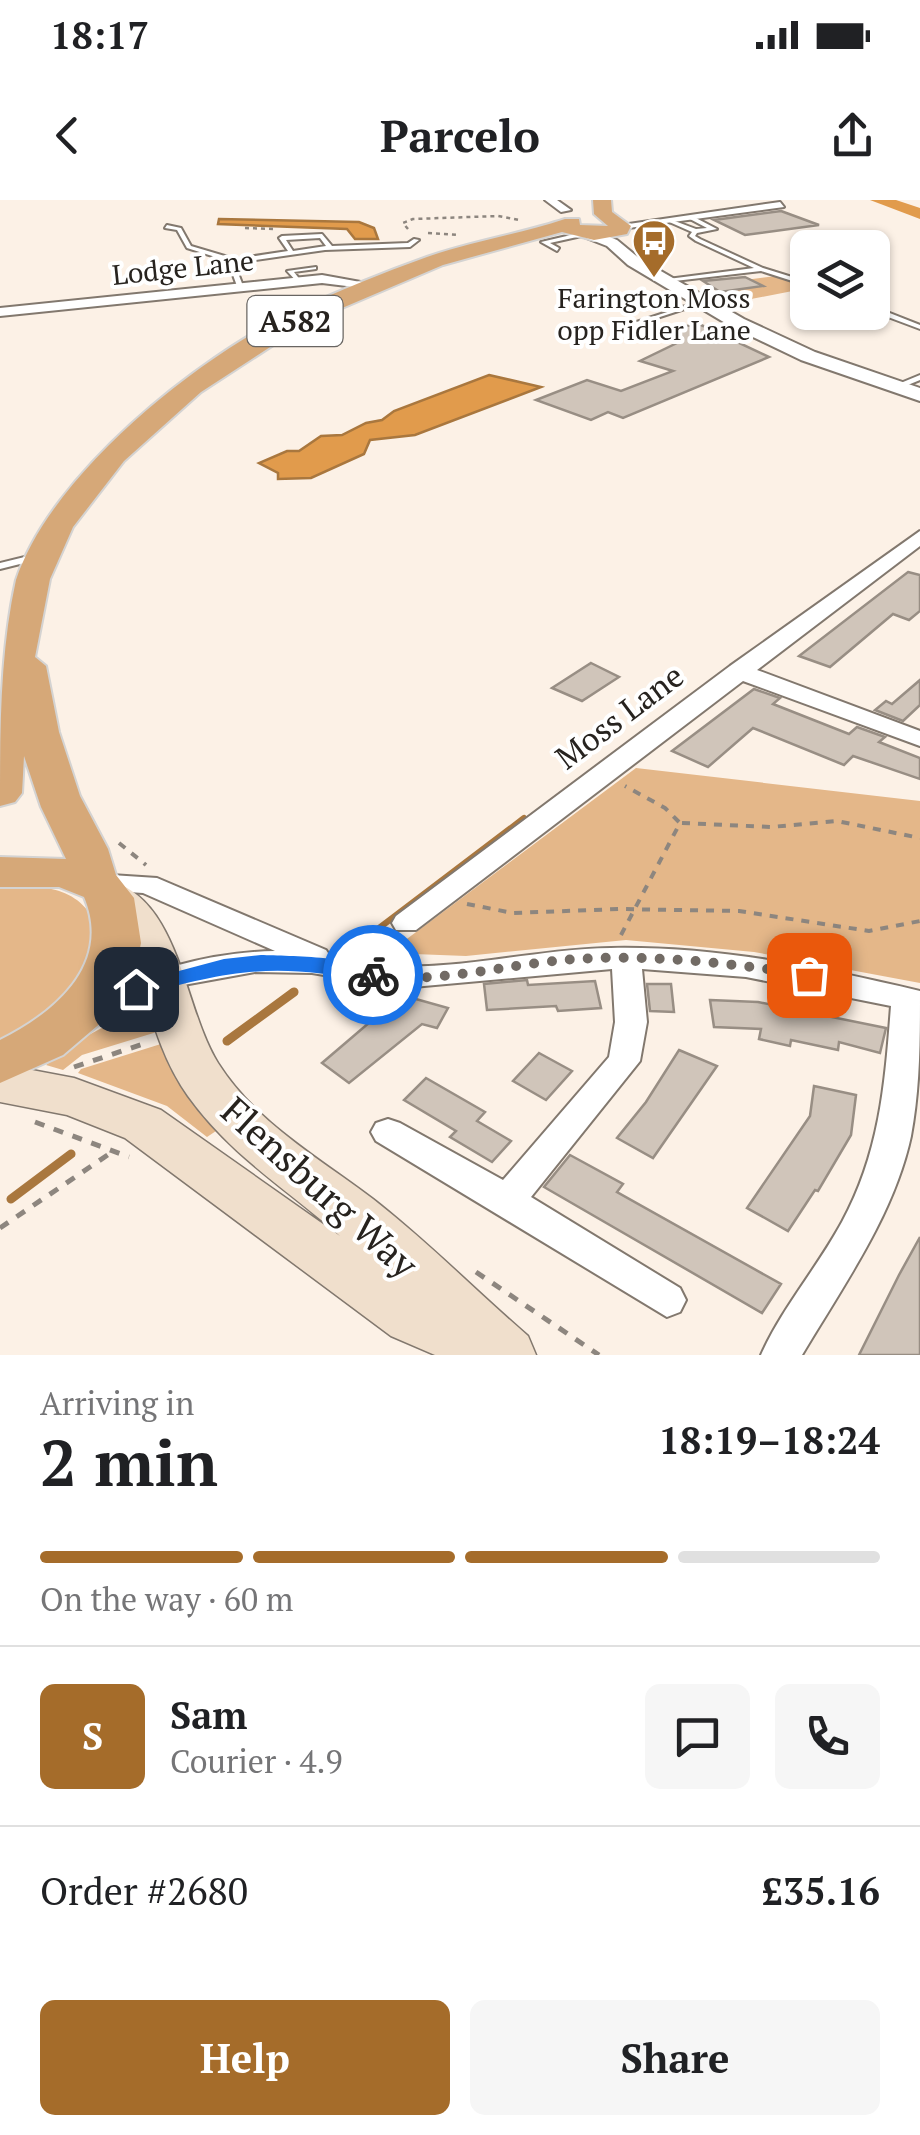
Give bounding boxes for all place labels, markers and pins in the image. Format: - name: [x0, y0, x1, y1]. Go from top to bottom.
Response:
- bus stop icon: Farington Moss opp Fidler Lane: [631, 218, 677, 279]
- place label: Farington Moss opp Fidler Lane: [557, 279, 751, 348]
- pin: [767, 933, 852, 1018]
- pin: [94, 947, 179, 1032]

